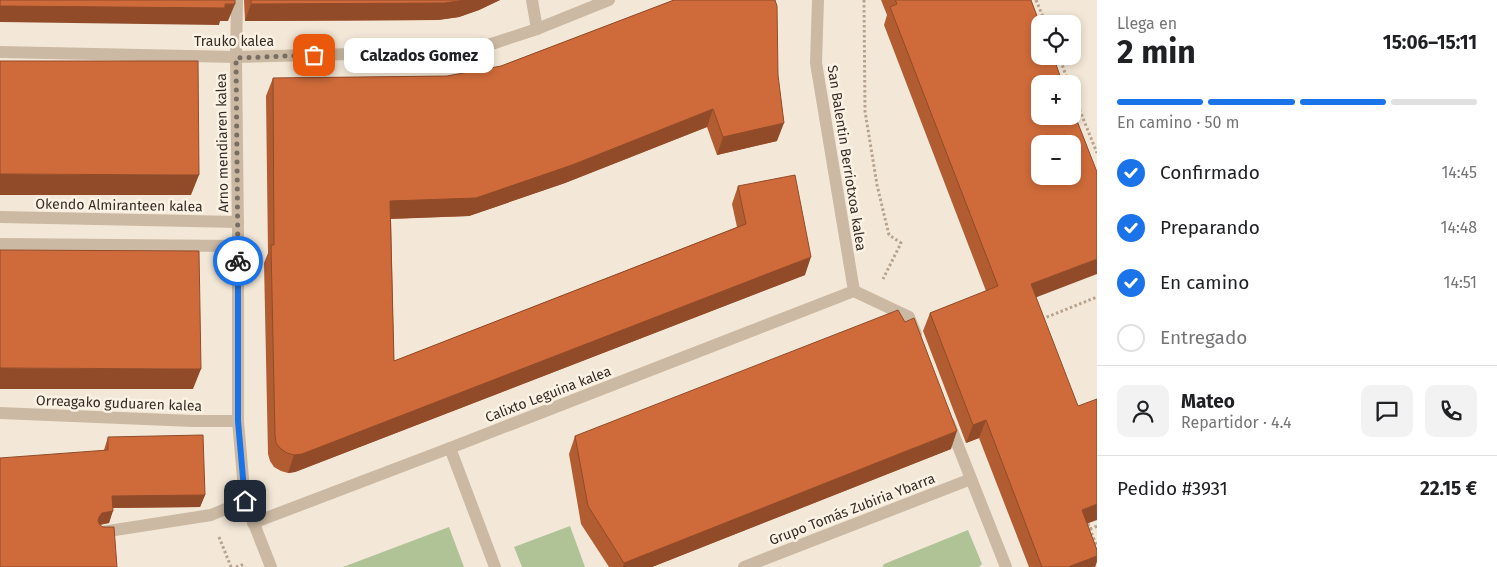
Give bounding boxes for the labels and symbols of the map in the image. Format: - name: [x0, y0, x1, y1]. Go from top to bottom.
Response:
- street label: Trauko kalea: [194, 33, 274, 50]
- pin: [293, 34, 335, 76]
- callout: Calzados Gomez: [344, 38, 494, 72]
- street label: San Balentin Berriotxoa kalea: [823, 64, 870, 252]
- street label: Arno mendiaren kalea: [213, 73, 232, 213]
- street label: Okendo Almiranteen kalea: [35, 196, 203, 215]
- courier: [213, 236, 263, 286]
- street label: Calixto Leguina kalea: [483, 363, 613, 426]
- street label: Orreagako guduaren kalea: [36, 392, 202, 415]
- street label: Grupo Tomás Zubiria Ybarra: [767, 470, 938, 549]
- pin: [224, 480, 266, 522]

